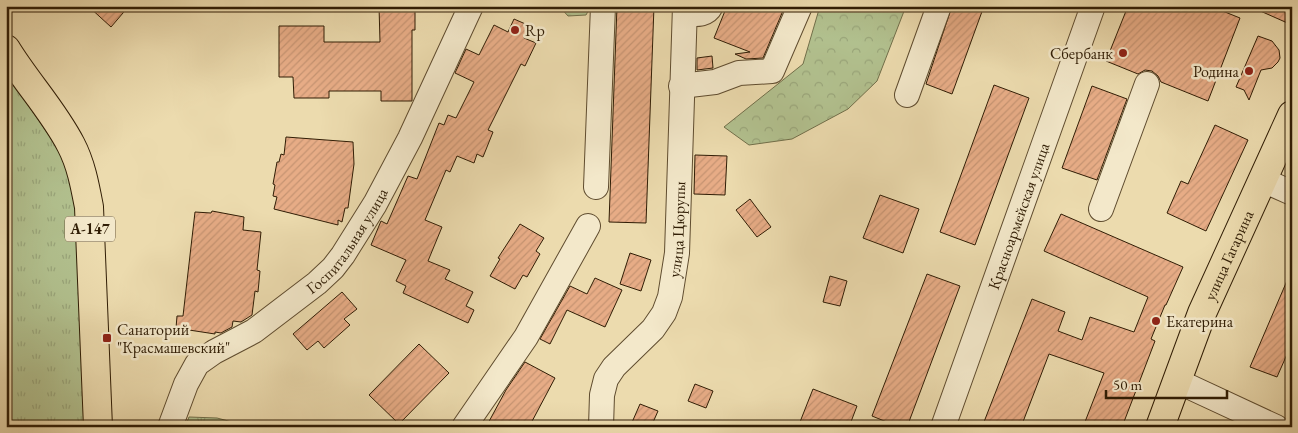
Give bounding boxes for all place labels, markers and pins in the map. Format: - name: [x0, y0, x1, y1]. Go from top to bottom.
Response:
- place label: Rp: [525, 20, 545, 41]
- marker: Rp: [509, 24, 521, 36]
- place label: Сбербанк: [1050, 43, 1113, 64]
- marker: Сбербанк: [1117, 47, 1129, 59]
- place label: Родина: [1193, 61, 1240, 82]
- marker: Родина: [1243, 65, 1255, 77]
- place label: Екатерина: [1166, 311, 1234, 332]
- marker: Екатерина: [1150, 315, 1162, 327]
- place label: Санаторий "Красмашевский": [117, 319, 230, 358]
- marker: Санаторий "Красмашевский": [101, 332, 113, 344]

